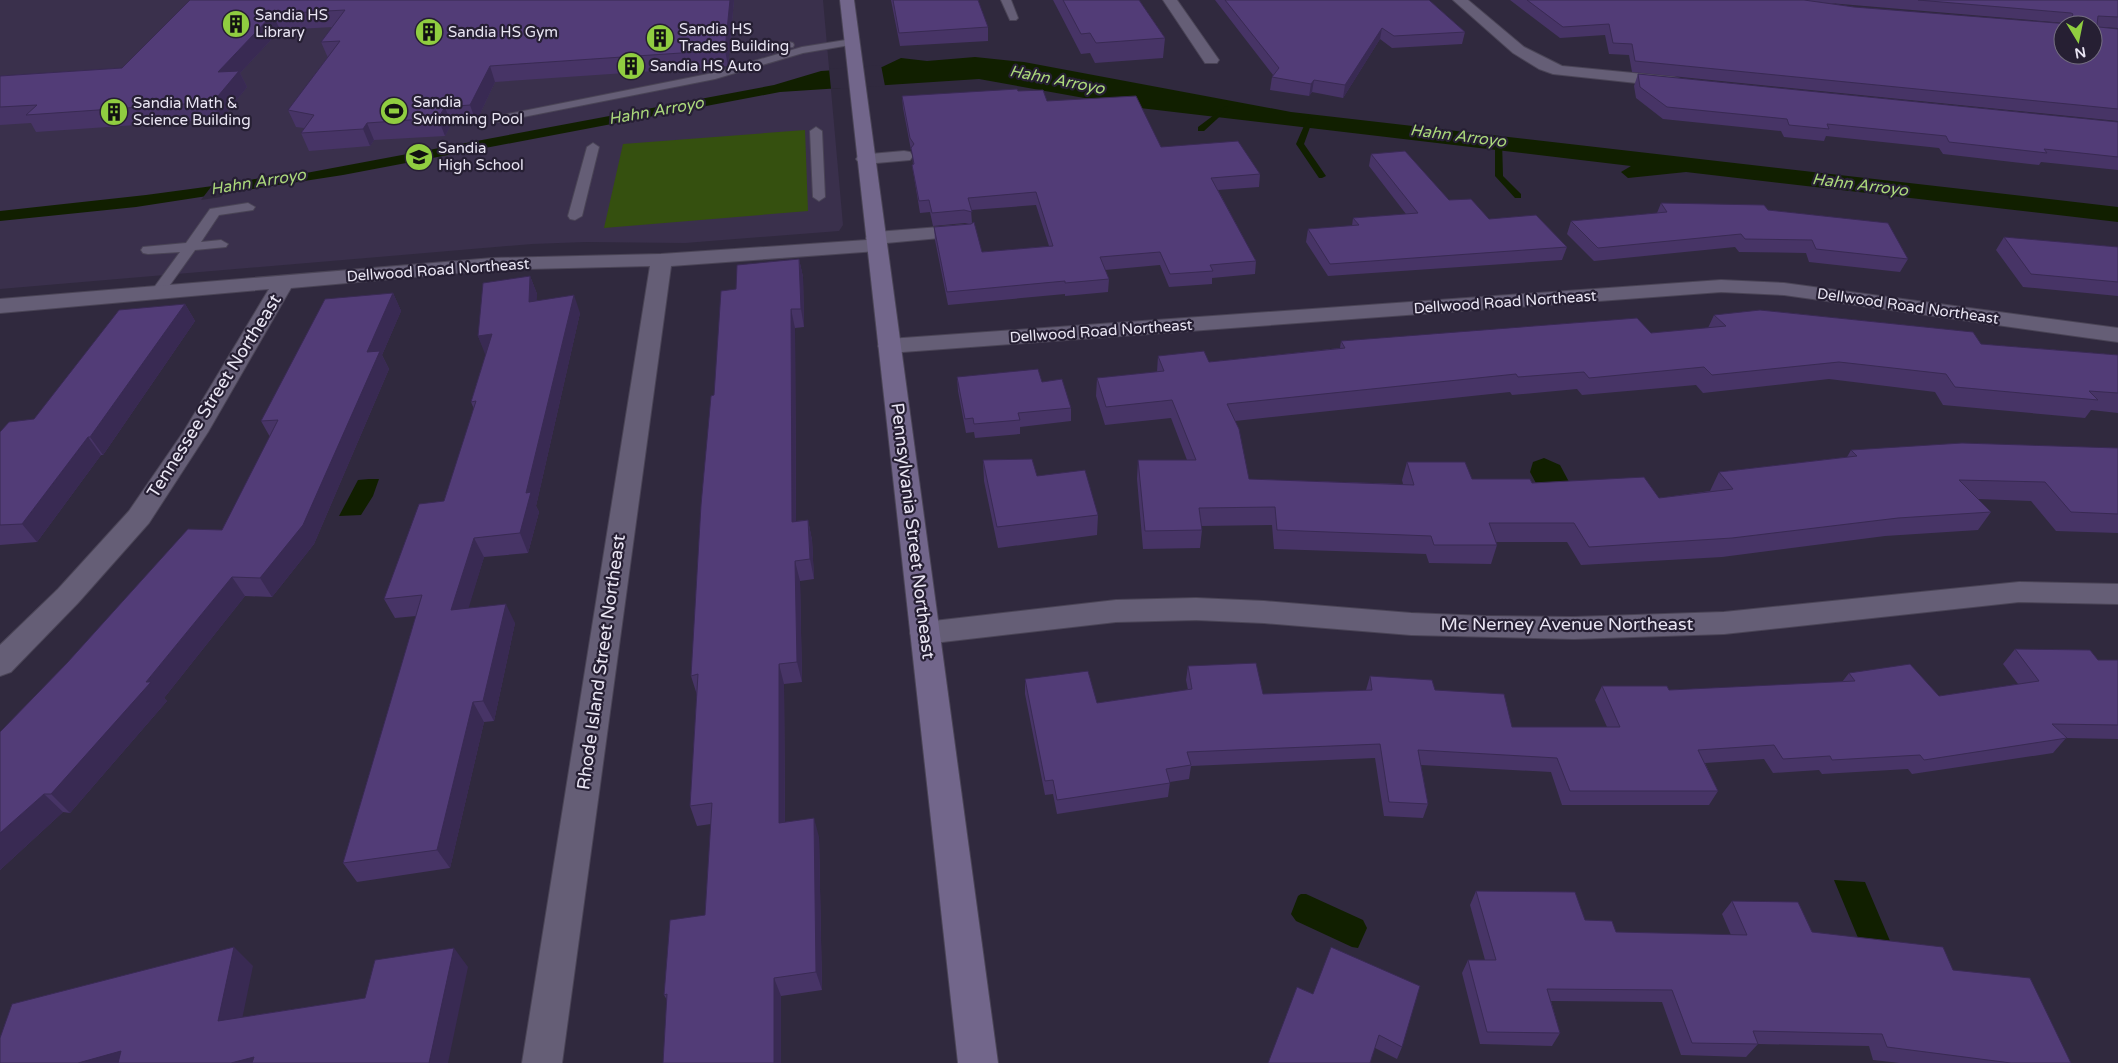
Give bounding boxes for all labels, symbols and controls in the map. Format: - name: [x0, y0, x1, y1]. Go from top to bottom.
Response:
- place label: Sandia HS Library: [255, 6, 328, 41]
- building icon: Sandia HS Library: [221, 9, 251, 39]
- north arrow: [2053, 15, 2103, 65]
- building icon: Sandia HS Gym: [414, 17, 444, 47]
- place label: Sandia HS Trades Building: [679, 20, 789, 55]
- place label: Sandia HS Gym: [448, 23, 558, 41]
- building icon: Sandia HS Trades Building: [645, 23, 675, 53]
- text: N: [2073, 43, 2087, 62]
- building icon: Sandia HS Auto: [616, 51, 646, 81]
- place label: Sandia HS Auto: [650, 57, 762, 75]
- water label: Hahn Arroyo: [1008, 61, 1107, 99]
- place label: Sandia Swimming Pool: [413, 93, 523, 128]
- water label: Hahn Arroyo: [607, 93, 706, 129]
- place label: Sandia Math & Science Building: [133, 94, 251, 129]
- sports icon: Sandia Swimming Pool: [379, 96, 409, 126]
- building icon: Sandia Math & Science Building: [99, 97, 129, 127]
- water label: Hahn Arroyo: [1409, 120, 1508, 152]
- place label: Sandia High School: [438, 139, 524, 174]
- school or university icon: Sandia High School: [404, 142, 434, 172]
- water label: Hahn Arroyo: [209, 164, 308, 199]
- water label: Hahn Arroyo: [1811, 169, 1910, 201]
- street label: Dellwood Road Northeast: [346, 255, 530, 285]
- street label: Dellwood Road Northeast: [1816, 284, 2000, 328]
- street label: Dellwood Road Northeast: [1413, 287, 1597, 317]
- street label: Tennessee Street Northeast: [142, 290, 286, 502]
- street label: Dellwood Road Northeast: [1009, 316, 1193, 346]
- street label: Pennsylvania Street Northeast: [886, 402, 940, 661]
- street label: Rhode Island Street Northeast: [572, 533, 630, 791]
- street label: Mc Nerney Avenue Northeast: [1441, 613, 1694, 635]

